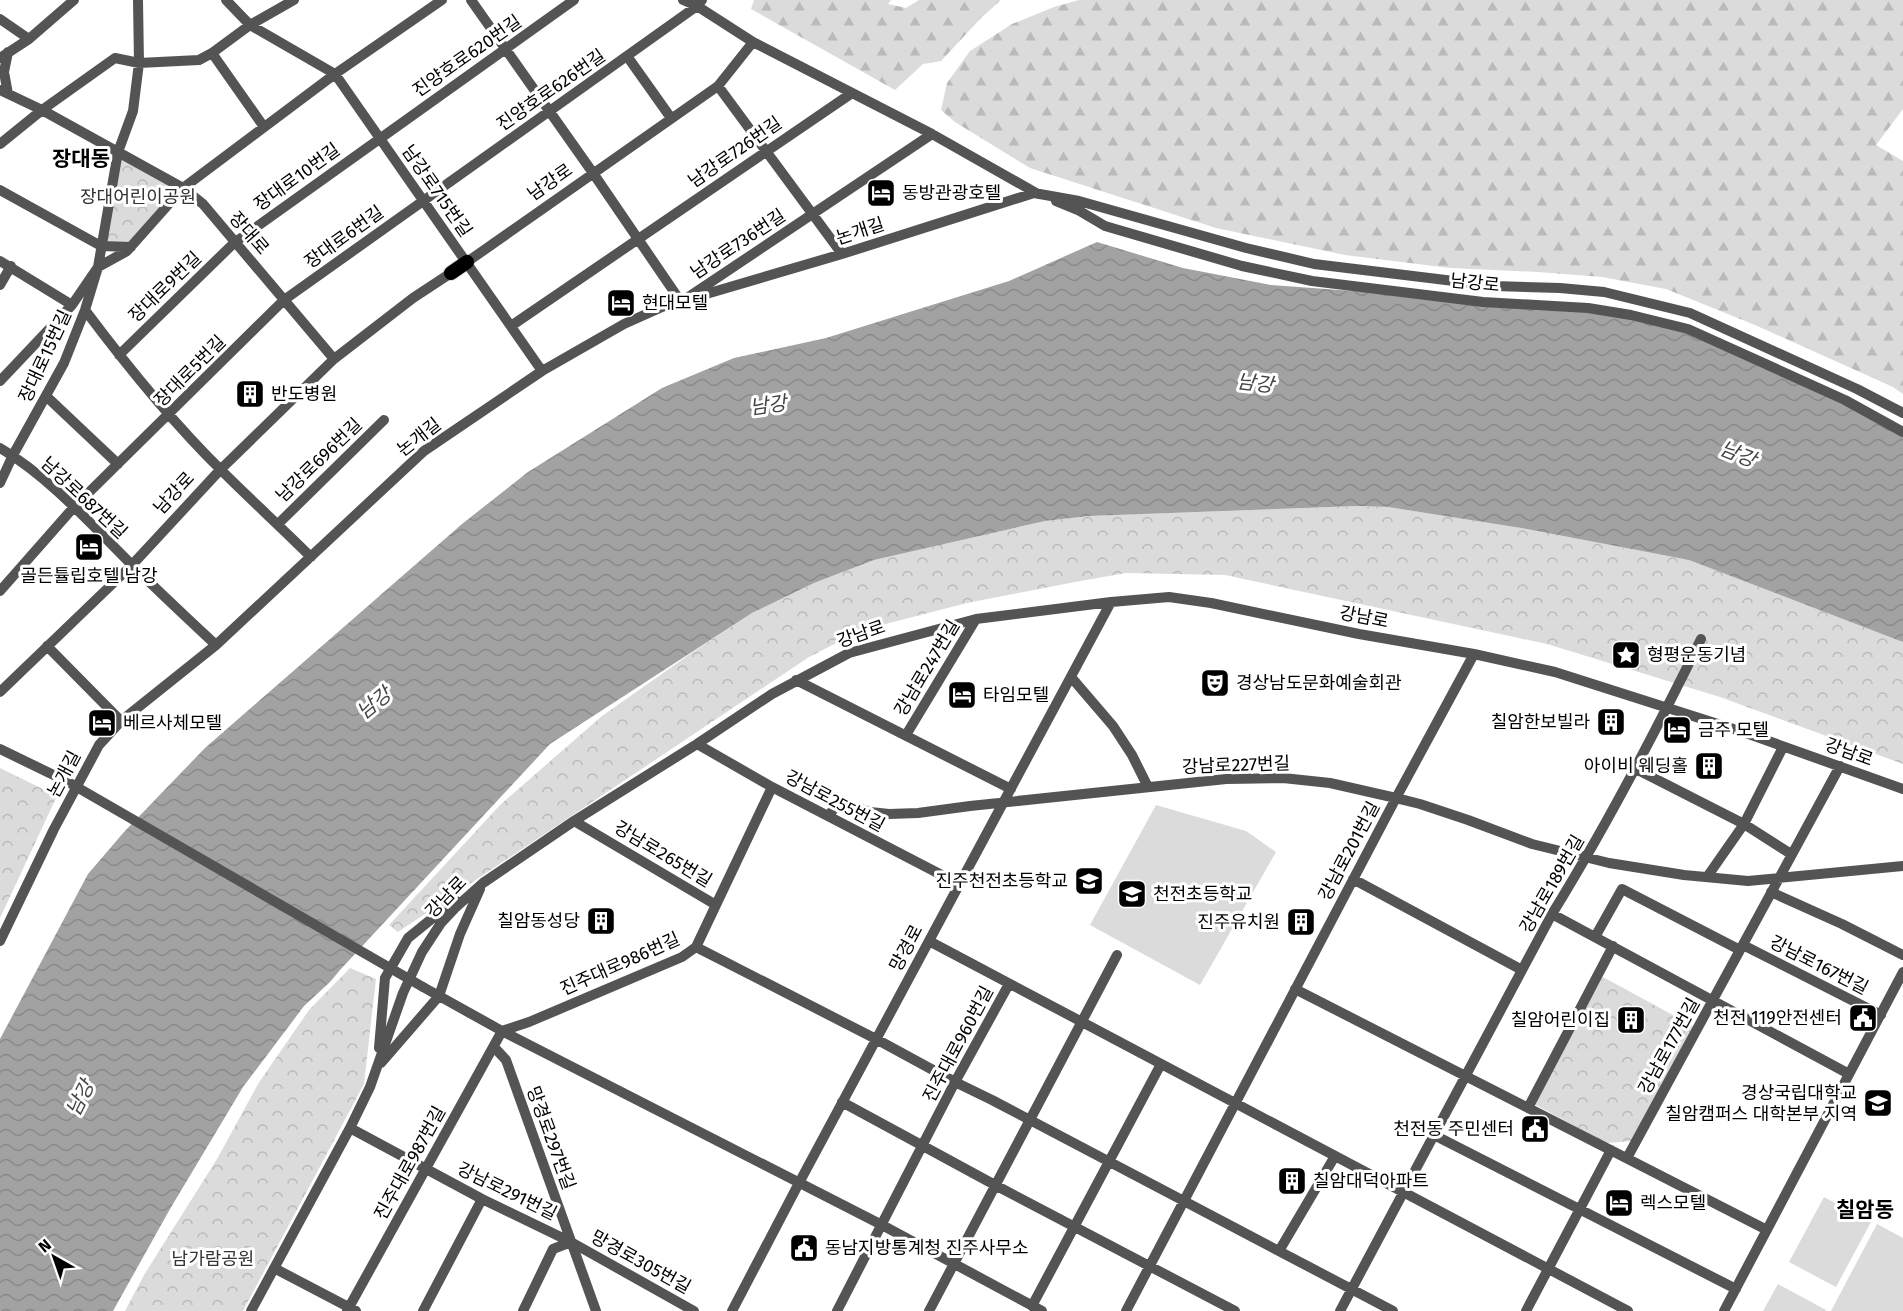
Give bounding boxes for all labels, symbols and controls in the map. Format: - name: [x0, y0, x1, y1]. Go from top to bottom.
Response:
- street label: 진양호로620번길: [408, 10, 526, 102]
- street label: 진양호로626번길: [493, 44, 609, 136]
- street label: 남강로726번길: [684, 112, 786, 192]
- street label: 장대로10번길: [250, 139, 344, 215]
- street label: 남강로715번길: [397, 141, 477, 241]
- district label: 장대동: [52, 146, 110, 172]
- street label: 남강로: [523, 159, 577, 205]
- hotel icon: 동방관광호텔: [865, 177, 897, 209]
- place label: 동방관광호텔: [902, 182, 1001, 204]
- park label: 장대어린이공원: [80, 186, 196, 208]
- street label: 장대로6번길: [300, 201, 388, 273]
- street label: 남강로736번길: [687, 204, 789, 284]
- street label: 장대로: [224, 207, 274, 259]
- street label: 논개길: [833, 213, 887, 249]
- street label: 장대로9번길: [124, 247, 206, 327]
- street label: 남강로: [1449, 269, 1501, 297]
- hotel icon: 현대모텔: [605, 287, 637, 319]
- place label: 현대모텔: [642, 292, 708, 314]
- street label: 장대로15번길: [14, 306, 76, 406]
- street label: 장대로5번길: [150, 331, 230, 411]
- water label: 남강: [1235, 369, 1277, 397]
- building icon: 반도병원: [234, 378, 266, 410]
- place label: 반도병원: [271, 383, 337, 405]
- water label: 남강: [748, 390, 790, 419]
- street label: 남강로696번길: [271, 413, 367, 507]
- street label: 논개길: [393, 413, 445, 461]
- water label: 남강: [1716, 436, 1762, 473]
- street label: 남강로687번길: [36, 452, 132, 544]
- street label: 남강로: [149, 467, 199, 519]
- hotel icon: 골든튤립호텔 남강: [73, 531, 105, 563]
- place label: 골든튤립호텔 남강: [20, 565, 158, 587]
- street label: 강남로: [1338, 601, 1390, 633]
- street label: 강남로: [834, 616, 888, 652]
- street label: 강남로247번길: [890, 616, 964, 720]
- place icon: 형평운동기념: [1610, 639, 1642, 671]
- place label: 형평운동기념: [1647, 644, 1746, 666]
- theatre icon: 경상남도문화예술회관: [1199, 667, 1231, 699]
- place label: 경상남도문화예술회관: [1236, 672, 1402, 694]
- hotel icon: 타임모텔: [946, 679, 978, 711]
- water label: 남강: [352, 680, 398, 724]
- place label: 타임모텔: [983, 684, 1049, 706]
- building icon: 칠암한보빌라: [1595, 706, 1627, 738]
- hotel icon: 베르사체모텔: [86, 707, 118, 739]
- place label: 칠암한보빌라: [1491, 711, 1590, 733]
- place label: 베르사체모텔: [123, 712, 222, 734]
- hotel icon: 금주 모텔: [1661, 714, 1693, 746]
- place label: 금주 모텔: [1698, 719, 1769, 741]
- street label: 강남로: [1822, 733, 1876, 771]
- street label: 논개길: [43, 747, 85, 801]
- building icon: 아이비 웨딩홀: [1693, 750, 1725, 782]
- street label: 강남로227번길: [1181, 752, 1291, 778]
- place label: 아이비 웨딩홀: [1584, 755, 1688, 777]
- street label: 강남로255번길: [781, 766, 889, 836]
- street label: 강남로201번길: [1314, 798, 1384, 904]
- street label: 강남로265번길: [610, 816, 716, 892]
- street label: 강남로189번길: [1515, 831, 1589, 937]
- school or university icon: 진주천전초등학교: [1073, 865, 1105, 897]
- place label: 진주천전초등학교: [936, 870, 1068, 892]
- street label: 강남로: [421, 871, 471, 923]
- school or university icon: 천전초등학교: [1116, 878, 1148, 910]
- place label: 천전초등학교: [1153, 883, 1252, 905]
- building icon: 칠암동성당: [585, 905, 617, 937]
- building icon: 진주유치원: [1285, 906, 1317, 938]
- place label: 칠암동성당: [497, 910, 580, 932]
- place label: 진주유치원: [1197, 911, 1280, 933]
- street label: 망경로: [885, 921, 927, 975]
- street label: 진주대로986번길: [557, 928, 683, 1000]
- street label: 강남로167번길: [1766, 931, 1872, 999]
- street label: 진주대로960번길: [918, 982, 998, 1106]
- street label: 강남로177번길: [1634, 994, 1704, 1098]
- public building icon: 천전 119안전센터: [1847, 1002, 1879, 1034]
- building icon: 칠암어린이집: [1615, 1004, 1647, 1036]
- place label: 천전 119안전센터: [1713, 1007, 1842, 1029]
- place label: 칠암어린이집: [1511, 1009, 1610, 1031]
- water label: 남강: [61, 1074, 100, 1120]
- place label: 경상국립대학교 칠암캠퍼스 대학본부 지역: [1665, 1082, 1857, 1125]
- street label: 망경로297번길: [522, 1083, 580, 1193]
- school or university icon: 경상국립대학교 칠암캠퍼스 대학본부 지역: [1862, 1087, 1894, 1119]
- street label: 진주대로987번길: [370, 1102, 450, 1224]
- public building icon: 천전동 주민센터: [1519, 1113, 1551, 1145]
- place label: 천전동 주민센터: [1393, 1118, 1514, 1140]
- street label: 강남로291번길: [453, 1157, 561, 1225]
- building icon: 칠암대덕아파트: [1276, 1165, 1308, 1197]
- place label: 칠암대덕아파트: [1313, 1170, 1429, 1192]
- hotel icon: 렉스모텔: [1603, 1187, 1635, 1219]
- place label: 렉스모텔: [1640, 1192, 1706, 1214]
- district label: 칠암동: [1836, 1197, 1894, 1223]
- street label: 망경로305번길: [587, 1226, 695, 1298]
- north arrow: [24, 1227, 84, 1287]
- public building icon: 동남지방통계청 진주사무소: [788, 1232, 820, 1264]
- text: N: [35, 1235, 55, 1257]
- place label: 동남지방통계청 진주사무소: [825, 1237, 1029, 1259]
- park label: 남가람공원: [172, 1248, 254, 1270]

